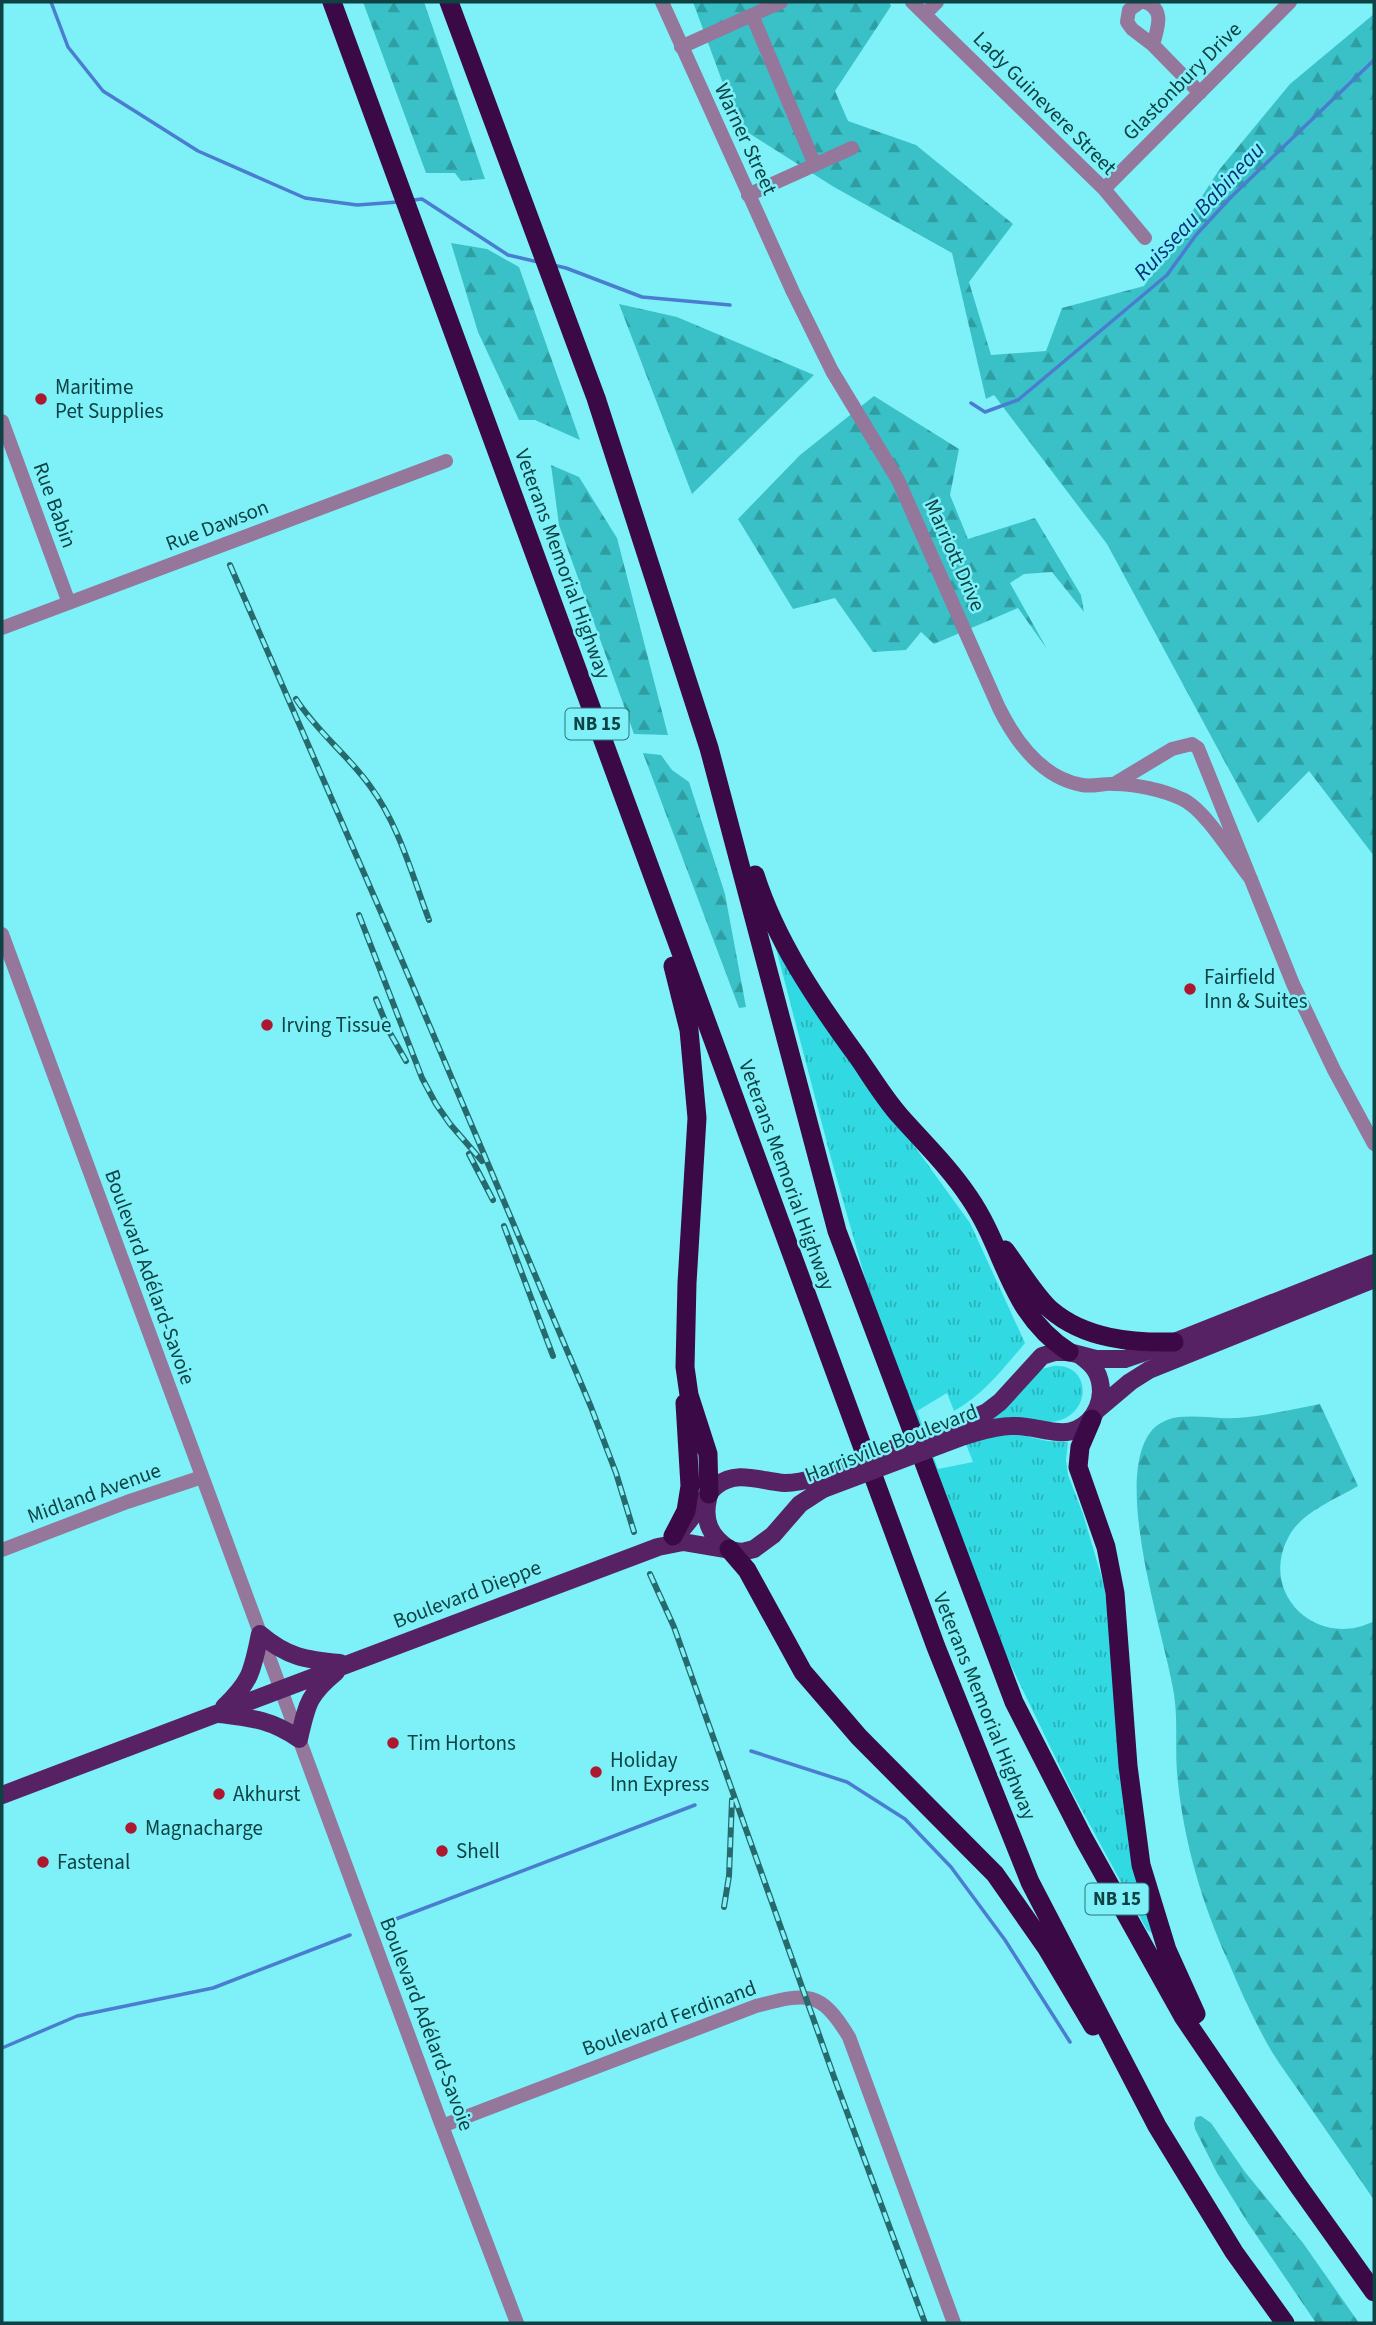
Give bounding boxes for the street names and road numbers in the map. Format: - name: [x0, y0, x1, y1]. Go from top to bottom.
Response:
- street label: Glastonbury Drive: [1116, 15, 1248, 147]
- street label: Lady Guinevere Street: [966, 24, 1124, 182]
- street label: Warner Street: [707, 78, 785, 200]
- street label: Veterans Memorial Highway: [507, 445, 619, 683]
- street label: Rue Babin: [26, 458, 84, 552]
- street label: Rue Dawson: [161, 492, 273, 558]
- street label: Marriott Drive: [917, 494, 993, 616]
- road number: NB 15: [566, 708, 628, 740]
- street label: Veterans Memorial Highway: [731, 1056, 843, 1294]
- street label: Boulevard Adélard-Savoie: [97, 1165, 203, 1389]
- street label: Harrisville Boulevard: [800, 1396, 982, 1490]
- street label: Midland Avenue: [23, 1455, 165, 1531]
- street label: Boulevard Dieppe: [389, 1552, 545, 1636]
- street label: Veterans Memorial Highway: [926, 1588, 1044, 1824]
- road number: NB 15: [1086, 1884, 1148, 1914]
- street label: Boulevard Adélard-Savoie: [372, 1913, 482, 2135]
- street label: Boulevard Ferdinand: [578, 1973, 760, 2063]

